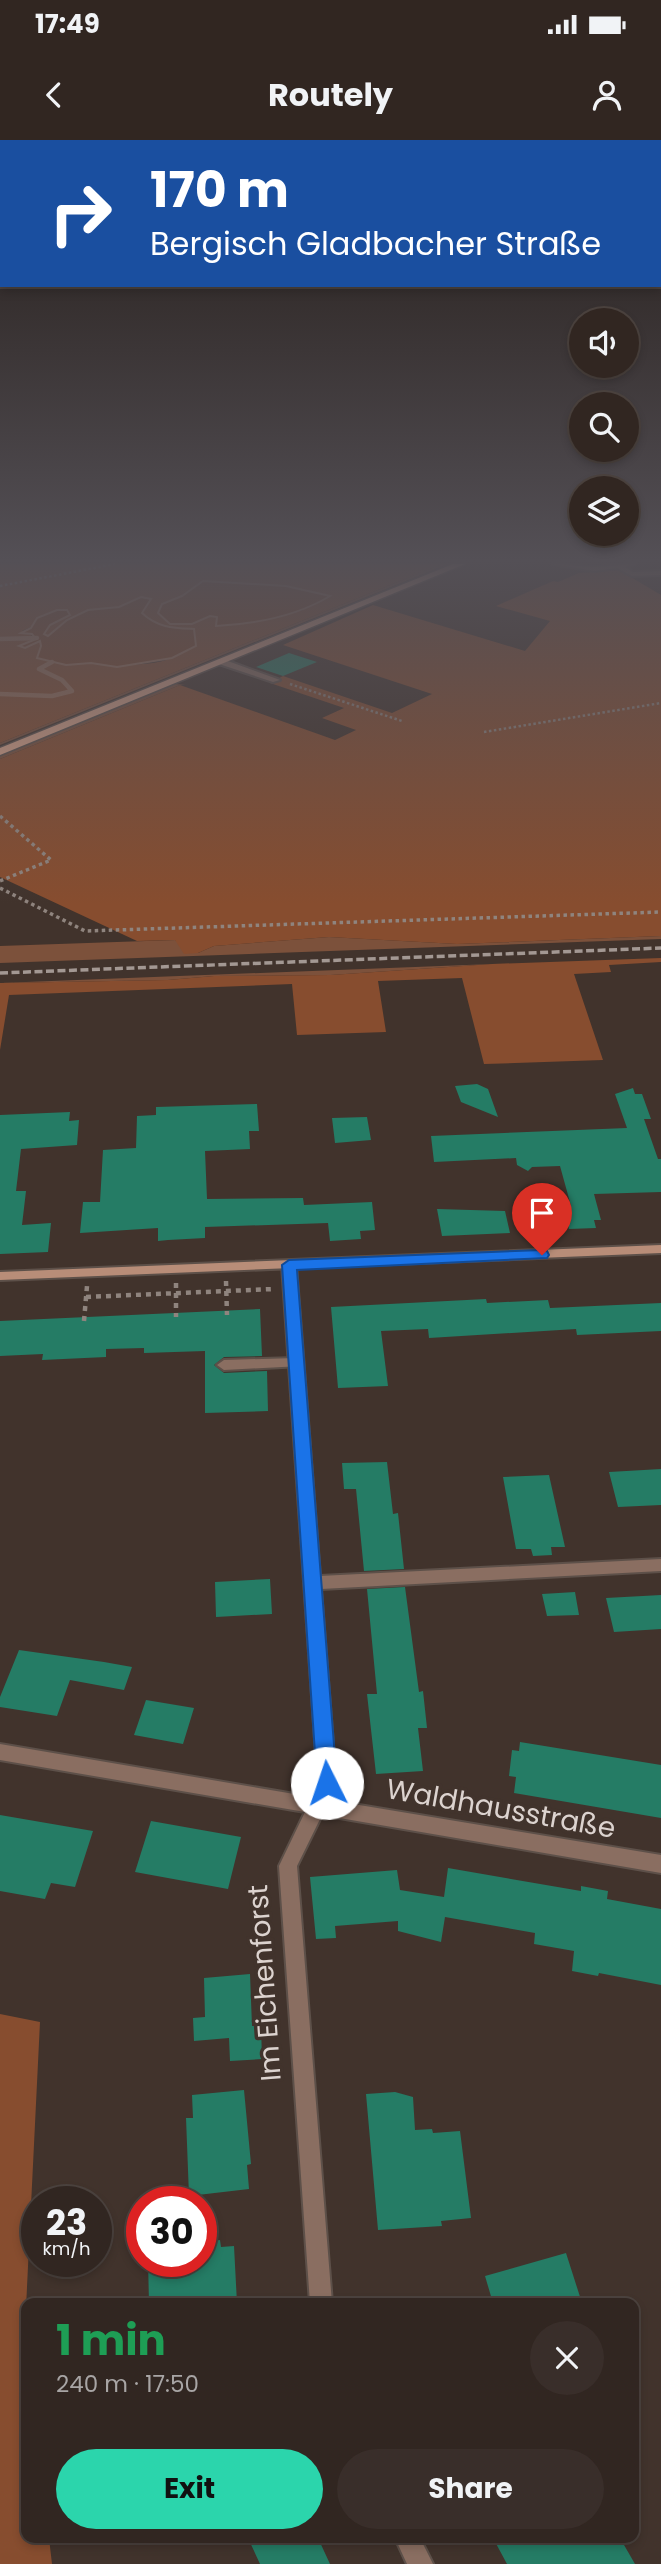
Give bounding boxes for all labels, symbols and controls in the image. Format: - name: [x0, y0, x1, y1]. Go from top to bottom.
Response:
- text: 17:49: [35, 6, 100, 42]
- text: Routely: [268, 72, 393, 117]
- icon: back: [35, 76, 73, 114]
- icon: person: [588, 76, 626, 114]
- text: 170 m: [150, 156, 289, 224]
- icon: right: [35, 168, 126, 259]
- text: Bergisch Gladbacher Straße: [150, 221, 601, 266]
- map controls: [569, 308, 639, 546]
- button: sound: [569, 308, 639, 378]
- button: search: [569, 392, 639, 462]
- button: layers: [569, 476, 639, 546]
- pin: [512, 1183, 572, 1255]
- icon: arrive: [523, 1194, 561, 1232]
- position arrow: [290, 1746, 364, 1820]
- street label: Waldhausstraße: [383, 1769, 619, 1848]
- street label: Im Eichenforst: [238, 1883, 291, 2083]
- speed limit sign: 30: [126, 2186, 217, 2277]
- text: 23: [46, 2198, 87, 2247]
- text: km/h: [43, 2236, 90, 2261]
- text: 1 min: [56, 2311, 166, 2370]
- button: close: [530, 2321, 604, 2395]
- text: 240 m · 17:50: [56, 2368, 199, 2400]
- button: Exit: [56, 2449, 323, 2529]
- button: Share: [337, 2449, 604, 2529]

